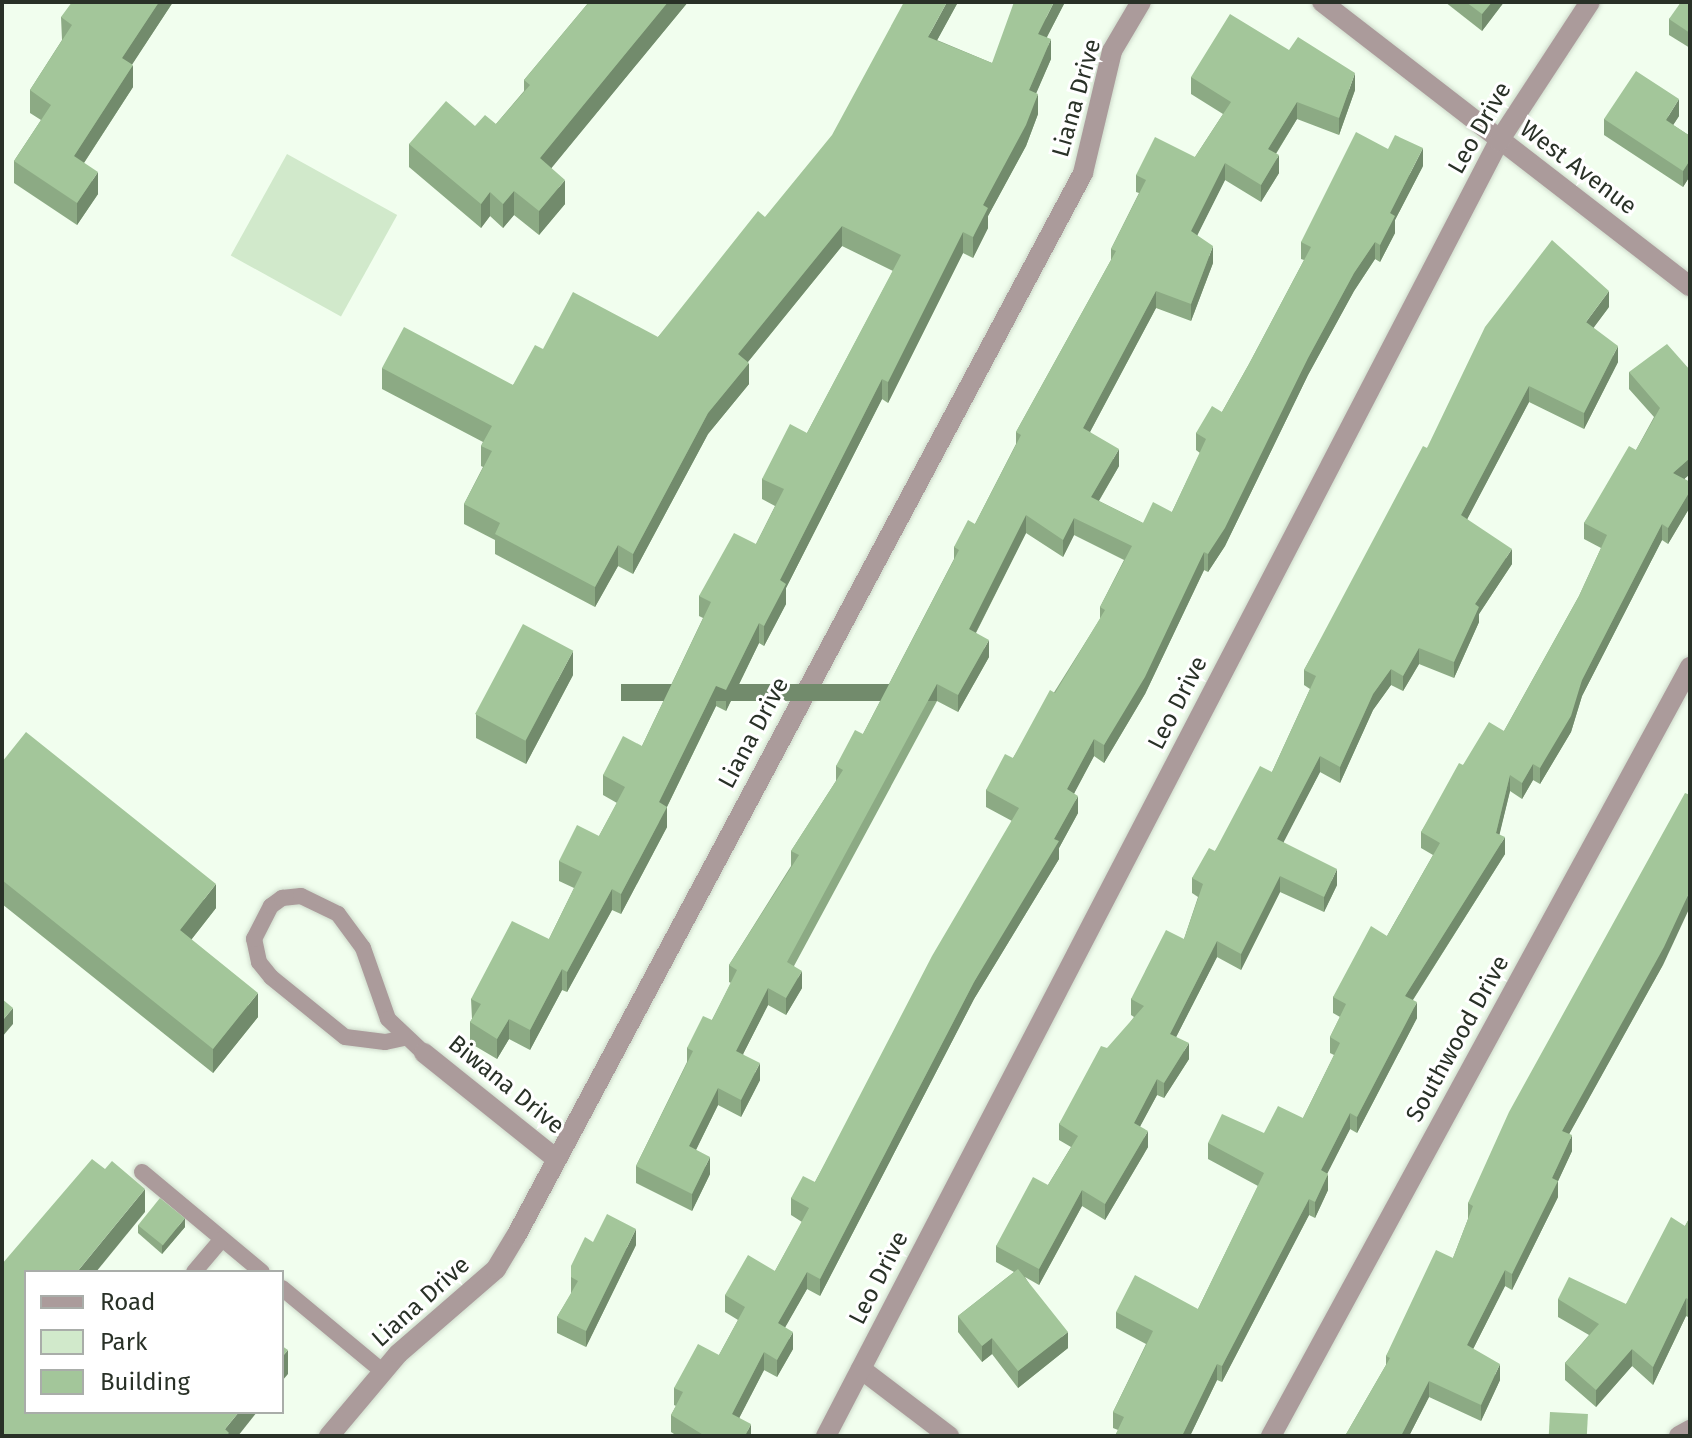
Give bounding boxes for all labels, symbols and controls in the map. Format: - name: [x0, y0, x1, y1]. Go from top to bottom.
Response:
- street label: Liana Drive: [1046, 36, 1108, 160]
- street label: Leo Drive: [1442, 77, 1518, 179]
- street label: West Avenue: [1514, 115, 1642, 221]
- street label: Leo Drive: [1142, 651, 1214, 755]
- street label: Liana Drive: [713, 673, 795, 793]
- street label: Southwood Drive: [1400, 951, 1516, 1127]
- street label: Biwana Drive: [442, 1029, 570, 1141]
- street label: Leo Drive: [843, 1226, 915, 1330]
- street label: Liana Drive: [366, 1251, 476, 1353]
- legend: [24, 1270, 284, 1414]
- text: Road: [100, 1288, 155, 1316]
- text: Park: [100, 1328, 147, 1356]
- text: Building: [100, 1368, 190, 1396]

